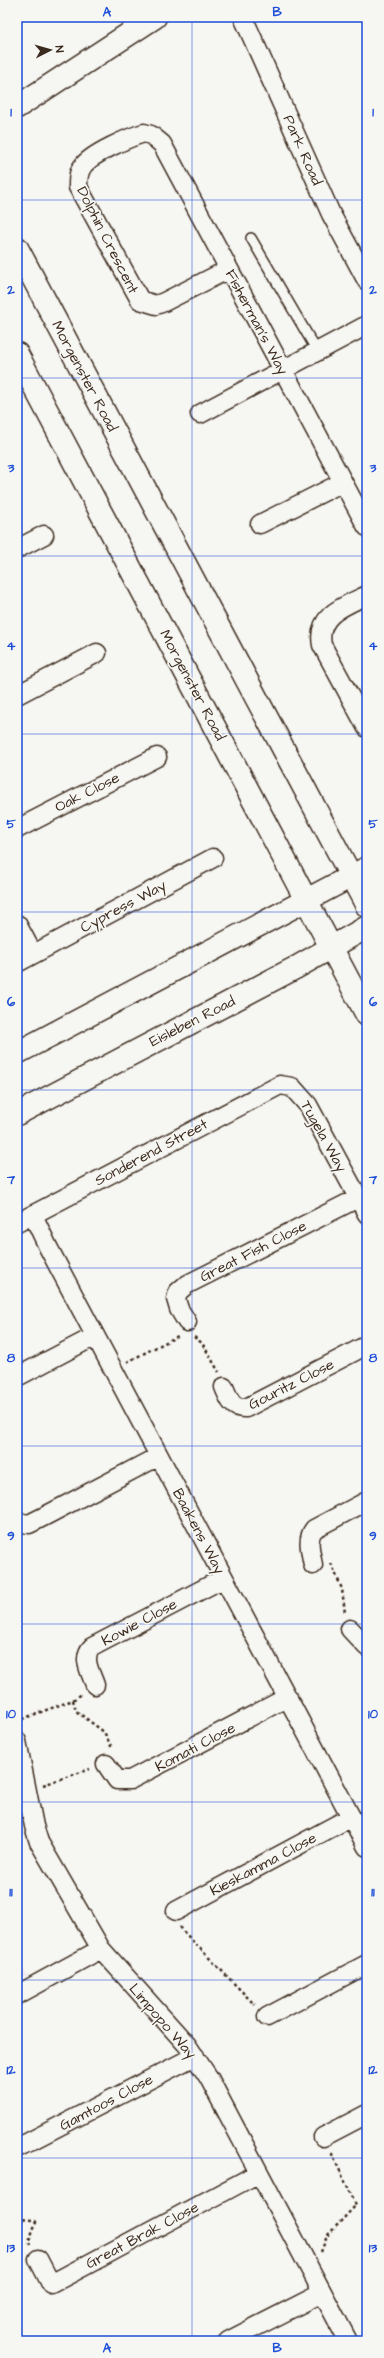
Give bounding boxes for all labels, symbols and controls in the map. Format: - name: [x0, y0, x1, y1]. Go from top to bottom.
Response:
- text: A: [103, 3, 112, 21]
- text: B: [272, 3, 282, 21]
- north arrow: [30, 30, 70, 70]
- text: N: [52, 45, 67, 53]
- text: 1: [10, 103, 12, 121]
- text: 1: [372, 103, 374, 121]
- street label: Park Road: [278, 112, 328, 189]
- street label: Dolphin Crescent: [71, 183, 144, 297]
- street label: Fisherman's Way: [219, 266, 293, 379]
- text: 2: [6, 281, 15, 299]
- text: 2: [368, 281, 377, 299]
- street label: Morgenster Road: [46, 317, 123, 436]
- text: 3: [7, 459, 15, 477]
- text: 3: [369, 459, 377, 477]
- street label: Morgenster Road: [154, 626, 231, 745]
- text: 4: [7, 637, 16, 655]
- text: 4: [369, 637, 378, 655]
- street label: Oak Close: [51, 767, 123, 818]
- text: 5: [6, 815, 16, 833]
- text: 5: [368, 815, 378, 833]
- street label: Cypress Way: [77, 875, 170, 939]
- street label: Eisleben Road: [146, 991, 239, 1052]
- text: 6: [7, 993, 16, 1011]
- text: 6: [369, 993, 378, 1011]
- street label: Tugela Way: [294, 1097, 352, 1176]
- street label: Sonderend Street: [91, 1114, 211, 1191]
- text: 7: [6, 1171, 16, 1189]
- text: 7: [368, 1171, 378, 1189]
- street label: Great Fish Close: [196, 1215, 310, 1287]
- text: 8: [7, 1349, 16, 1367]
- text: 8: [369, 1349, 378, 1367]
- street label: Gouritz Close: [245, 1354, 338, 1415]
- street label: Baakens Way: [166, 1485, 230, 1578]
- text: 9: [7, 1527, 15, 1545]
- text: 9: [369, 1527, 377, 1545]
- street label: Kowie Close: [98, 1594, 181, 1651]
- text: 10: [6, 1705, 17, 1723]
- text: 10: [368, 1705, 379, 1723]
- street label: Komati Close: [151, 1717, 239, 1777]
- street label: Kieskamma Close: [206, 1827, 320, 1901]
- text: 11: [9, 1883, 13, 1901]
- text: 11: [371, 1883, 375, 1901]
- street label: Limpopo Way: [123, 1979, 201, 2064]
- text: 12: [6, 2061, 16, 2079]
- text: 12: [368, 2061, 378, 2079]
- street label: Gamtoos Close: [56, 2069, 157, 2136]
- street label: Great Brak Close: [82, 2197, 203, 2274]
- text: 13: [7, 2239, 16, 2257]
- text: 13: [369, 2239, 378, 2257]
- text: A: [103, 2339, 112, 2357]
- text: B: [272, 2339, 282, 2357]

